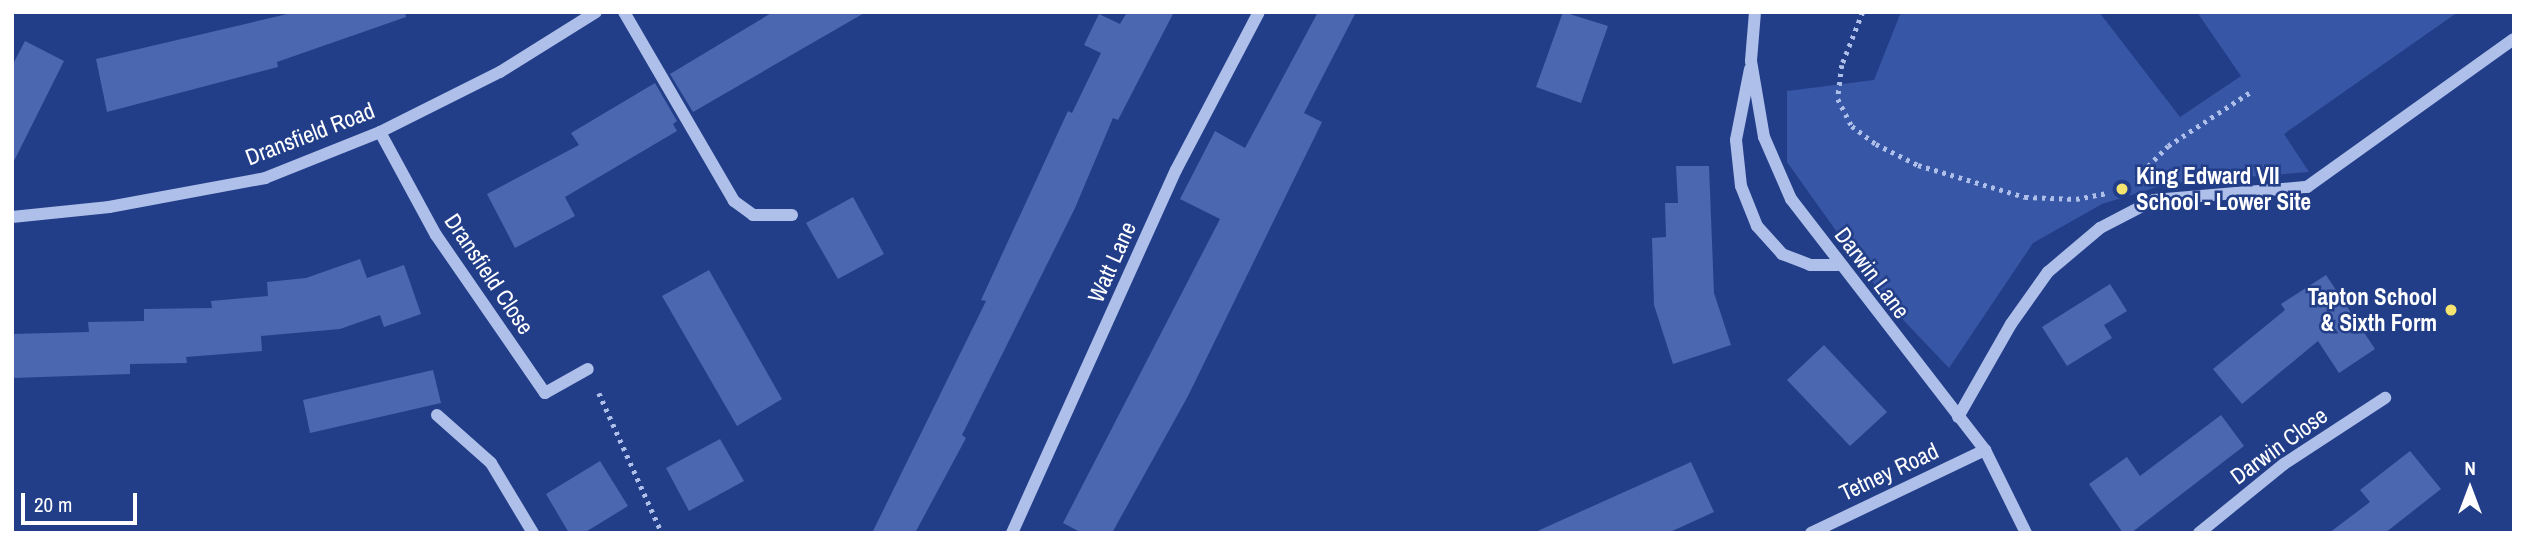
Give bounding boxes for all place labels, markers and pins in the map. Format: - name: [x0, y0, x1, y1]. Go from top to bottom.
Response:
- place label: King Edward VII School - Lower Site: [2136, 162, 2311, 216]
- marker: King Edward VII School - Lower Site: [2114, 181, 2130, 197]
- place label: Tapton School & Sixth Form: [2307, 283, 2437, 337]
- marker: Tapton School & Sixth Form: [2443, 302, 2459, 318]

